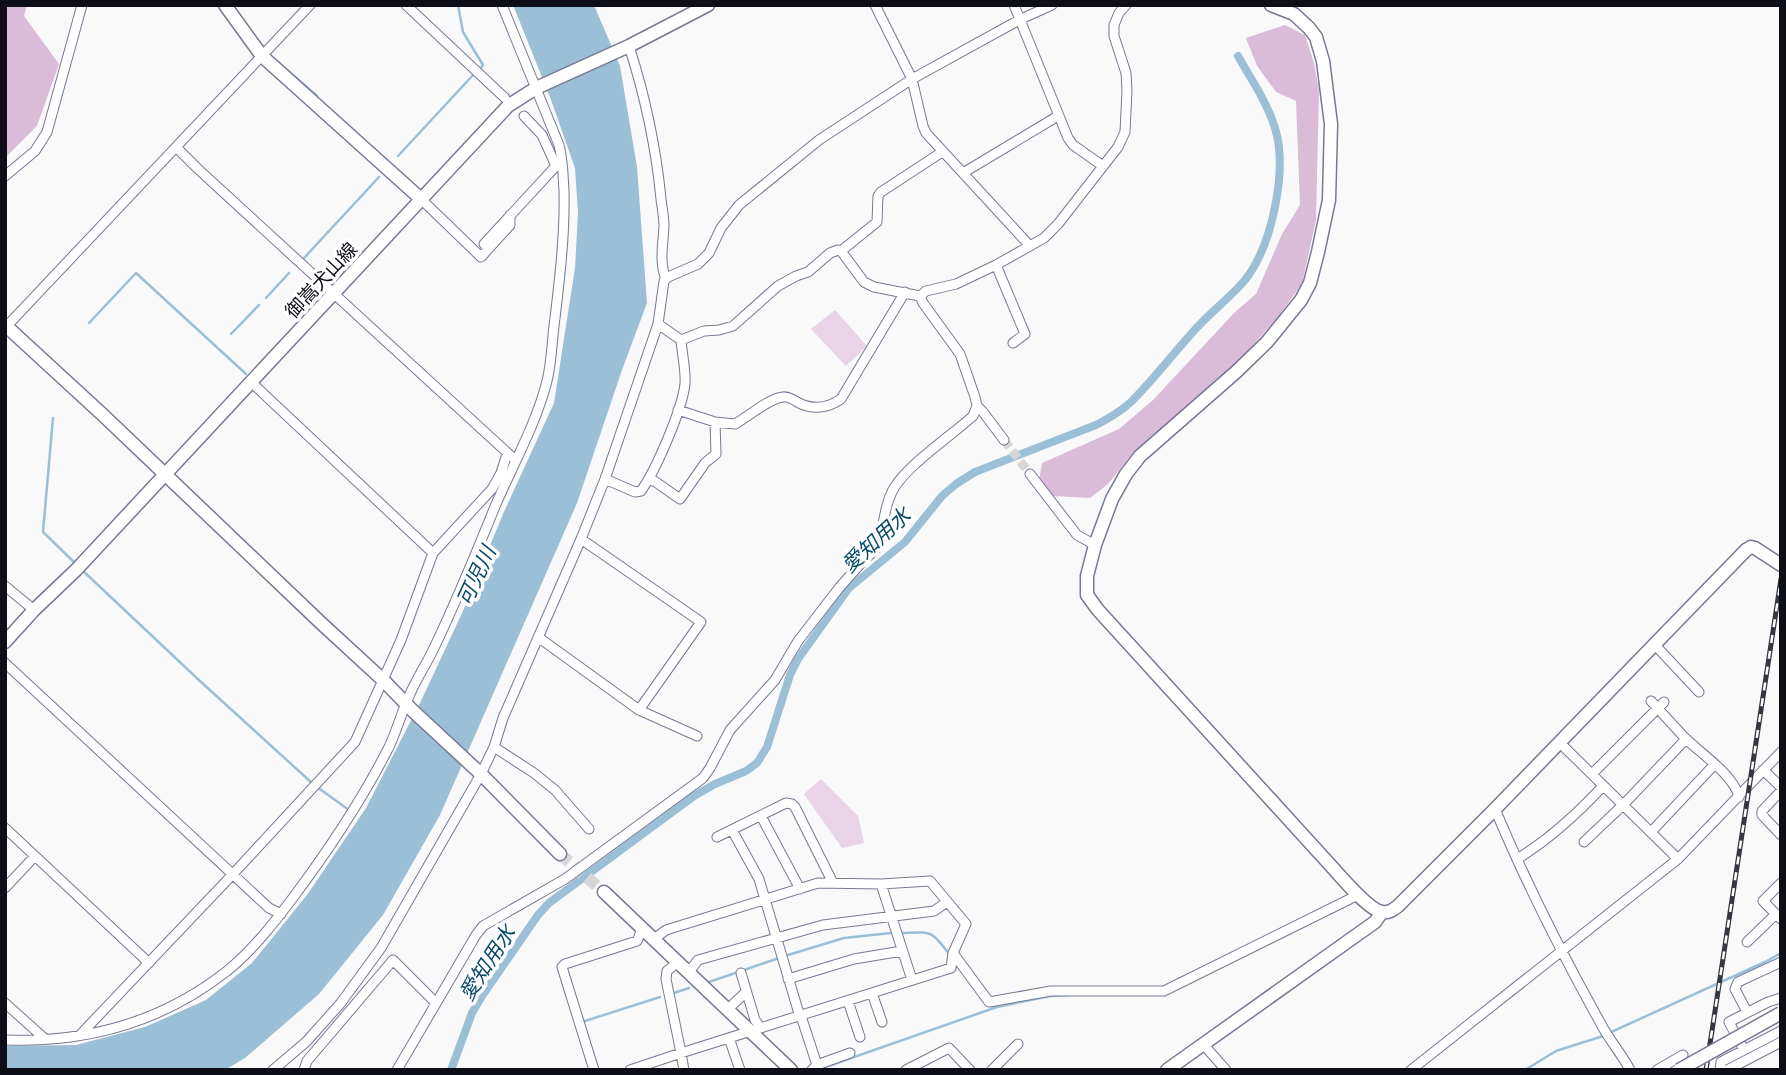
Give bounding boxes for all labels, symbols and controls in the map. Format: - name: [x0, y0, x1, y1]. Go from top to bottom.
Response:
- street label: 御嵩犬山線: [280, 237, 362, 323]
- water label: 愛知用水: [836, 501, 918, 578]
- water label: 可児川: [450, 540, 502, 610]
- water label: 愛知用水: [453, 919, 522, 1006]

